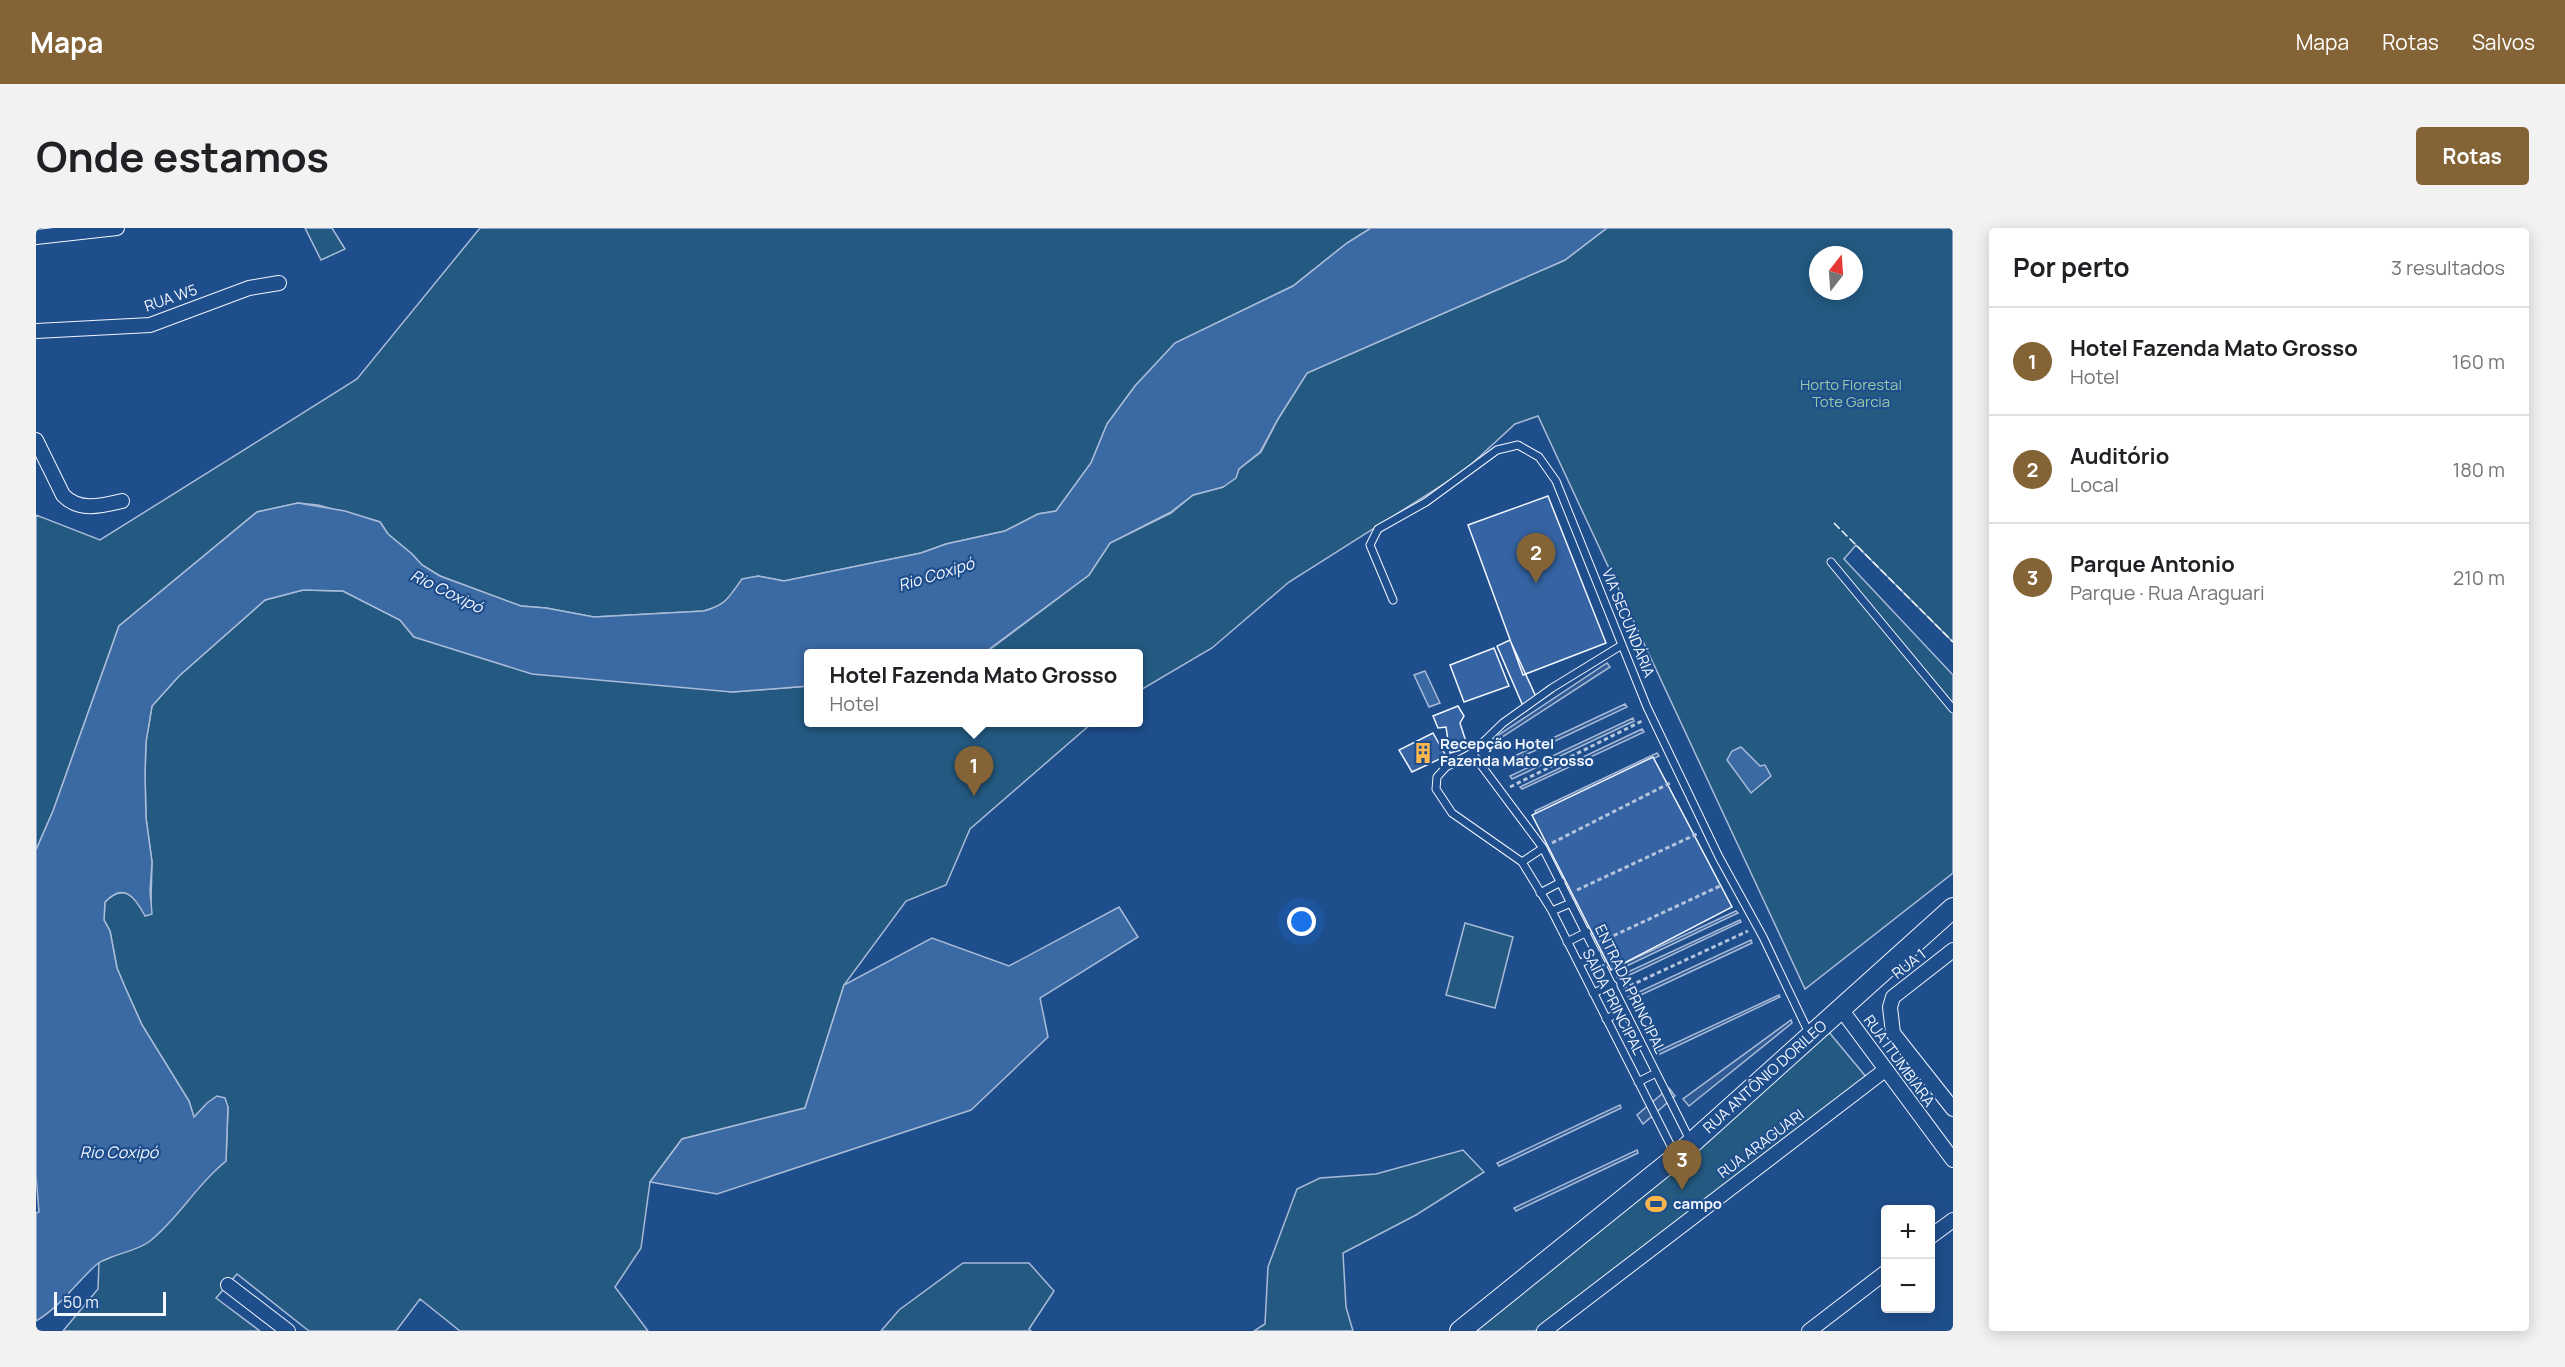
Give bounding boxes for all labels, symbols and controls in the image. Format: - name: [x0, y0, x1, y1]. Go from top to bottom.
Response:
- text: Mapa: [30, 23, 103, 61]
- text: Mapa: [2296, 28, 2349, 56]
- text: Rotas: [2382, 28, 2439, 56]
- text: Salvos: [2472, 28, 2535, 56]
- text: Onde estamos: [36, 127, 329, 185]
- button: Rotas: [2416, 127, 2529, 185]
- north arrow: [1809, 246, 1863, 300]
- text: Por perto: [2013, 249, 2130, 285]
- text: 3 resultados: [2391, 254, 2505, 281]
- street label: RUA W5: [142, 279, 200, 316]
- text: Hotel Fazenda Mato Grosso: [2070, 333, 2358, 363]
- text: 1: [2028, 348, 2037, 375]
- text: 160 m: [2452, 348, 2505, 375]
- text: Hotel: [2070, 363, 2120, 390]
- park label: Horto Florestal Tote Garcia: [1800, 374, 1902, 412]
- text: Auditório: [2070, 441, 2169, 471]
- text: 2: [2027, 456, 2038, 483]
- text: 180 m: [2452, 456, 2505, 483]
- text: Local: [2070, 471, 2119, 498]
- pin: 2: [1516, 534, 1556, 583]
- text: Parque Antonio: [2070, 549, 2235, 579]
- water label: Rio Coxipó: [895, 552, 978, 596]
- water label: Rio Coxipó: [407, 564, 488, 619]
- text: 3: [2027, 564, 2038, 591]
- text: 210 m: [2453, 564, 2505, 591]
- street label: VIA SECUNDÁRIA: [1597, 565, 1660, 681]
- text: Parque · Rua Araguari: [2070, 579, 2265, 606]
- popup: [804, 649, 1143, 727]
- text: Hotel Fazenda Mato Grosso: [830, 660, 1117, 690]
- text: Hotel: [830, 690, 879, 717]
- place label: Recepção Hotel Fazenda Mato Grosso: [1440, 733, 1594, 771]
- building icon: Recepção Hotel Fazenda Mato Grosso: [1411, 741, 1435, 765]
- pin: 1: [954, 746, 994, 796]
- your location: [1287, 907, 1316, 936]
- street label: ENTRADA PRINCIPAL: [1590, 921, 1671, 1057]
- street label: RUA 1: [1887, 944, 1930, 984]
- street label: SAÍDA PRINCIPAL: [1578, 945, 1649, 1059]
- street label: RUA ITUMBIARA: [1859, 1011, 1940, 1111]
- street label: RUA ANTÔNIO DORILEO: [1698, 1015, 1831, 1138]
- street label: RUA ARAGUARI: [1713, 1104, 1808, 1183]
- pin: 3: [1662, 1140, 1702, 1190]
- water label: Rio Coxipó: [80, 1141, 160, 1163]
- sports icon: campo: [1644, 1192, 1668, 1216]
- place label: campo: [1673, 1193, 1722, 1214]
- map controls: [1881, 1205, 1935, 1313]
- button: +: [1881, 1205, 1935, 1259]
- button: −: [1881, 1259, 1935, 1313]
- scale bar: [54, 1289, 166, 1316]
- text: 50 m: [63, 1291, 99, 1313]

